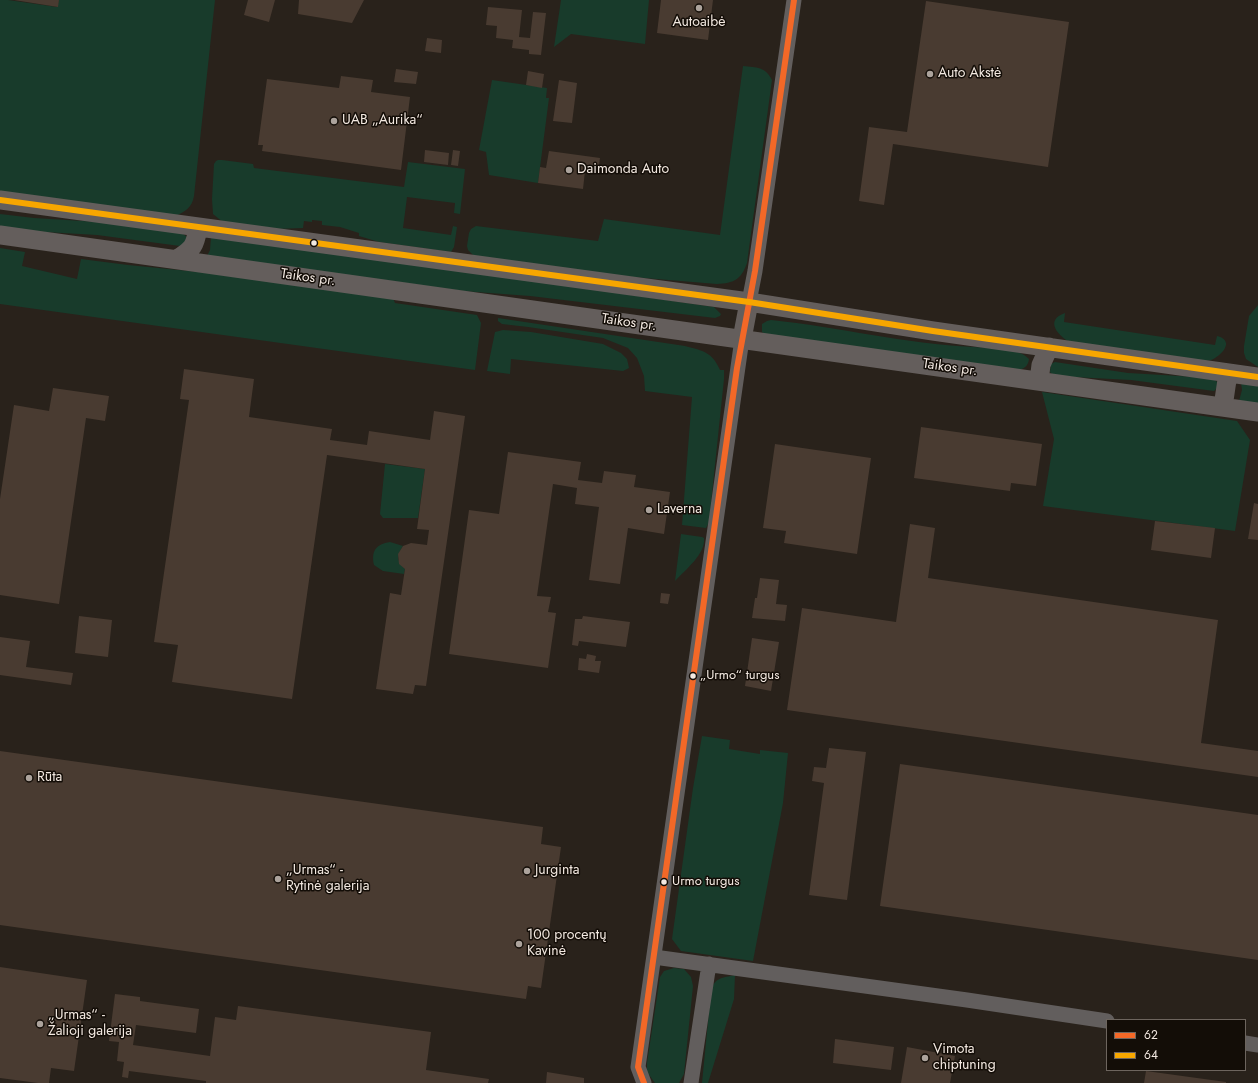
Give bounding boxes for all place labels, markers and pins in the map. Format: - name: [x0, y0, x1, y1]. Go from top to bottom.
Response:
- marker: Autoaibė: [694, 3, 704, 13]
- place label: Autoaibė: [673, 15, 725, 31]
- place label: Auto Akstė: [938, 66, 1001, 82]
- marker: Auto Akstė: [925, 69, 935, 79]
- place label: UAB „Aurika“: [342, 113, 423, 129]
- marker: UAB „Aurika“: [329, 116, 339, 126]
- place label: Daimonda Auto: [577, 162, 669, 178]
- marker: Daimonda Auto: [564, 165, 574, 175]
- unlabelled marker: [309, 238, 319, 248]
- place label: Laverna: [657, 502, 702, 518]
- marker: Laverna: [644, 505, 654, 515]
- place label: „Urmo“ turgus: [700, 668, 779, 684]
- marker: „Urmo“ turgus: [688, 671, 698, 681]
- place label: Rūta: [37, 770, 62, 786]
- marker: Rūta: [24, 773, 34, 783]
- place label: „Urmas“ - Rytinė galerija: [286, 863, 370, 896]
- place label: Jurginta: [535, 863, 579, 879]
- marker: Jurginta: [522, 866, 532, 876]
- marker: „Urmas“ - Rytinė galerija: [273, 874, 283, 884]
- place label: Urmo turgus: [672, 874, 739, 890]
- marker: Urmo turgus: [659, 877, 669, 887]
- place label: 100 procentų Kavinė: [527, 928, 606, 960]
- marker: 100 procentų Kavinė: [514, 939, 524, 949]
- place label: „Urmas“ - Žalioji galerija: [48, 1008, 132, 1040]
- marker: „Urmas“ - Žalioji galerija: [35, 1019, 45, 1029]
- place label: Vimota chiptuning: [933, 1042, 996, 1074]
- marker: Vimota chiptuning: [920, 1053, 930, 1063]

